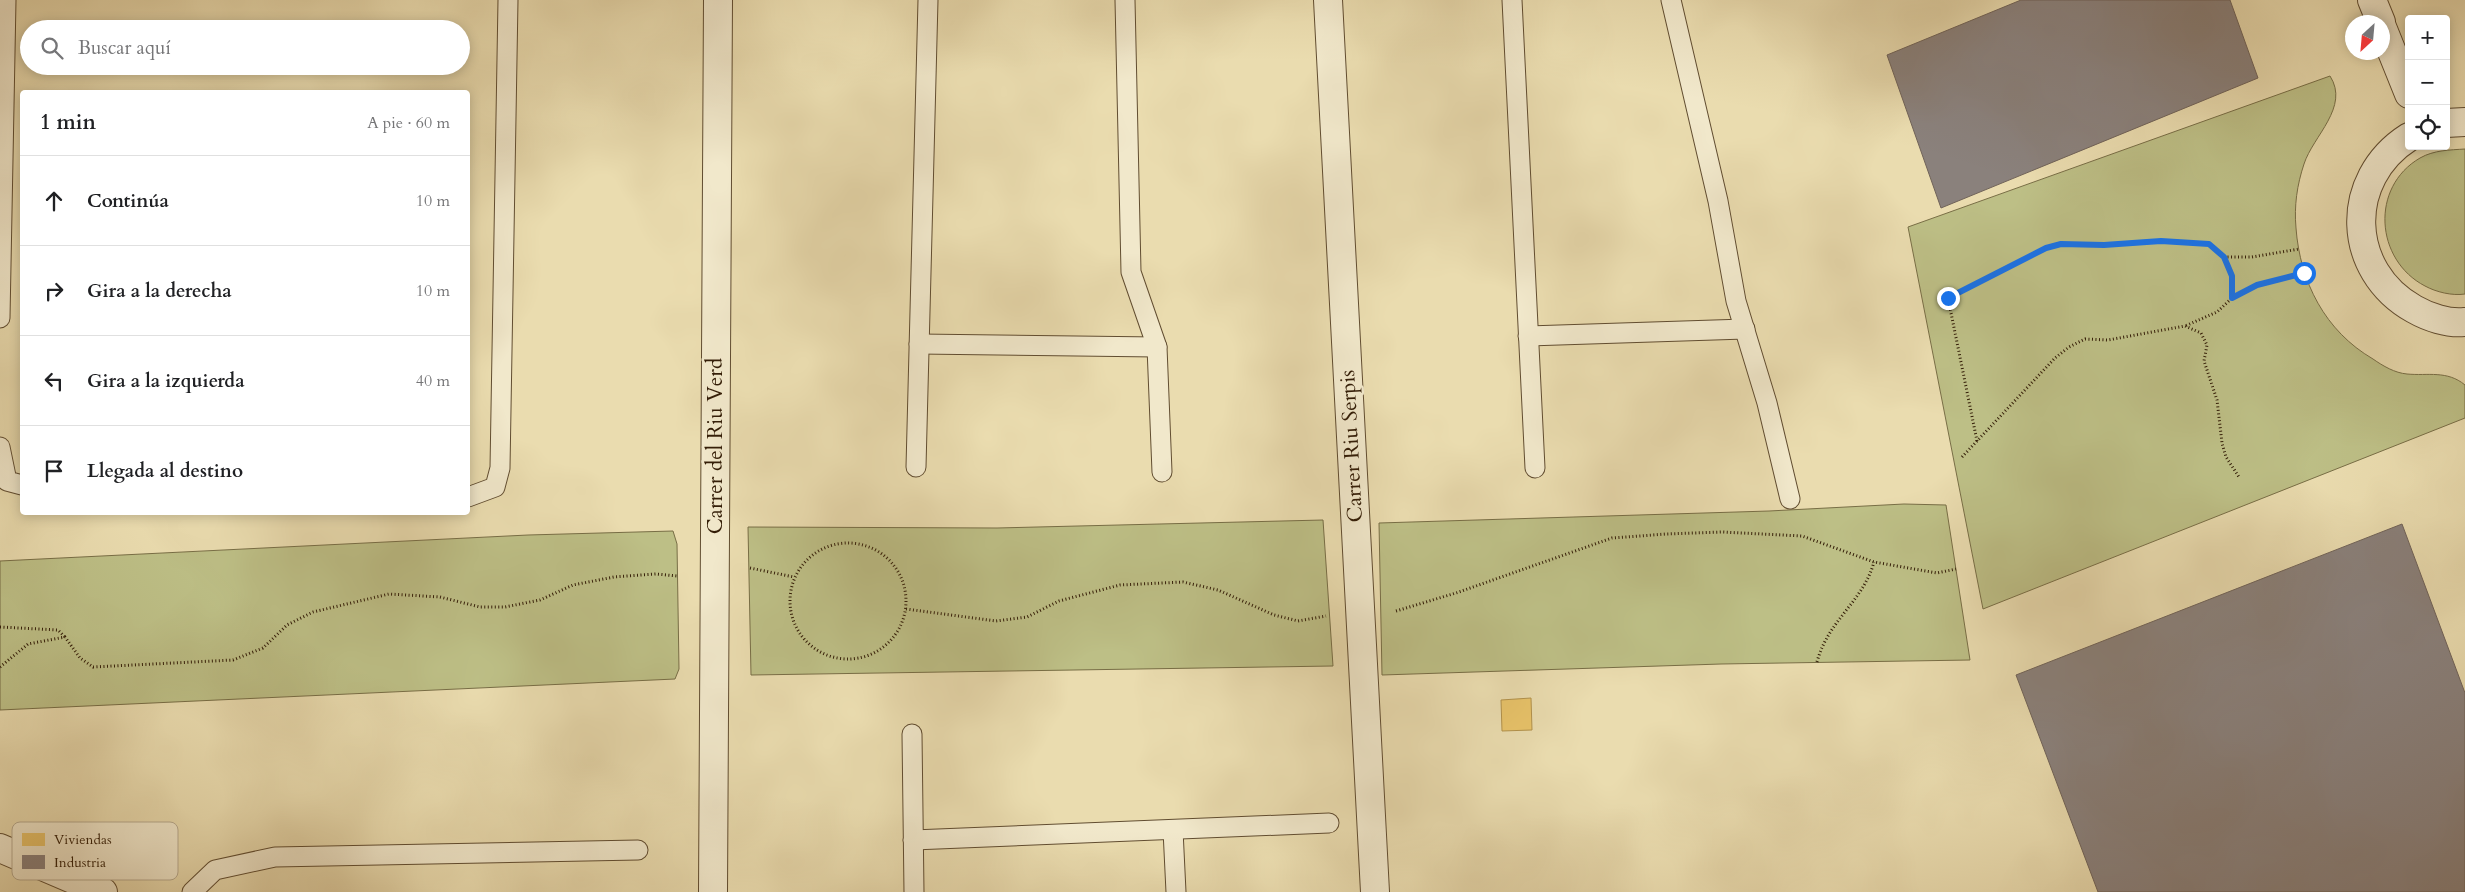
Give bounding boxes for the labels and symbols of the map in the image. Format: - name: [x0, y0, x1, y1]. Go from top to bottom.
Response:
- north arrow: [2345, 15, 2390, 60]
- route start: [2293, 262, 2316, 285]
- route end: [1937, 287, 1960, 310]
- street label: Carrer del Riu Verd: [701, 358, 730, 534]
- street label: Carrer Riu Serpis: [1333, 369, 1370, 523]
- legend: [12, 822, 178, 880]
- text: Viviendas: [54, 830, 112, 849]
- text: Industria: [54, 853, 106, 872]

